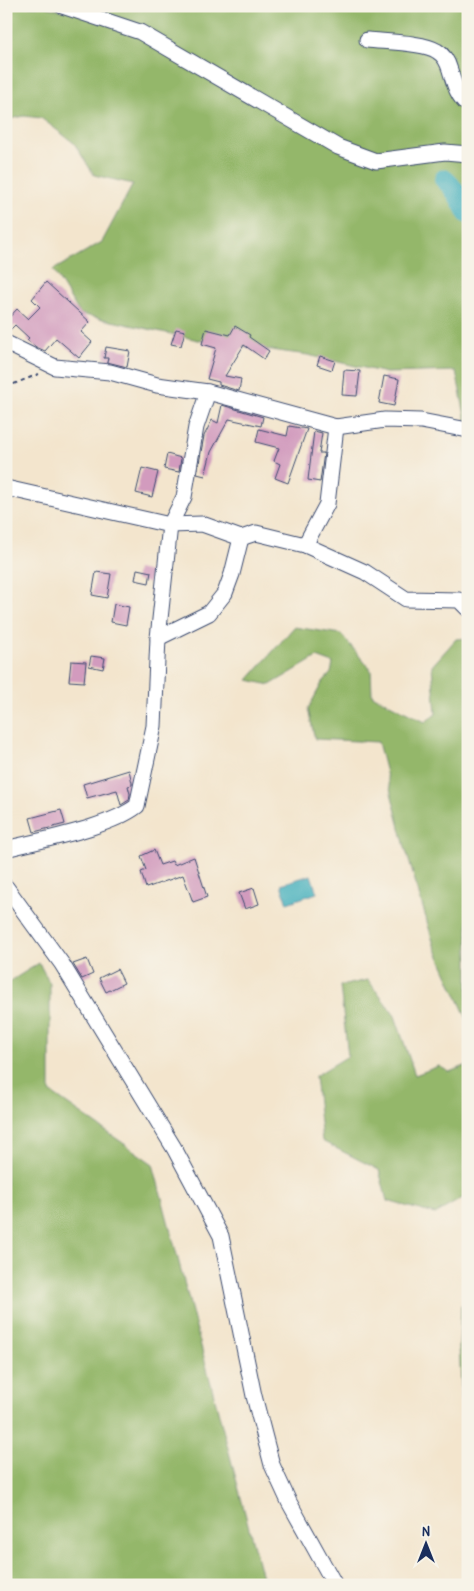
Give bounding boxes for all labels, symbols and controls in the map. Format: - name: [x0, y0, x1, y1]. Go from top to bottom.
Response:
- north arrow: [402, 1518, 452, 1568]
- text: N: [422, 1521, 430, 1540]

